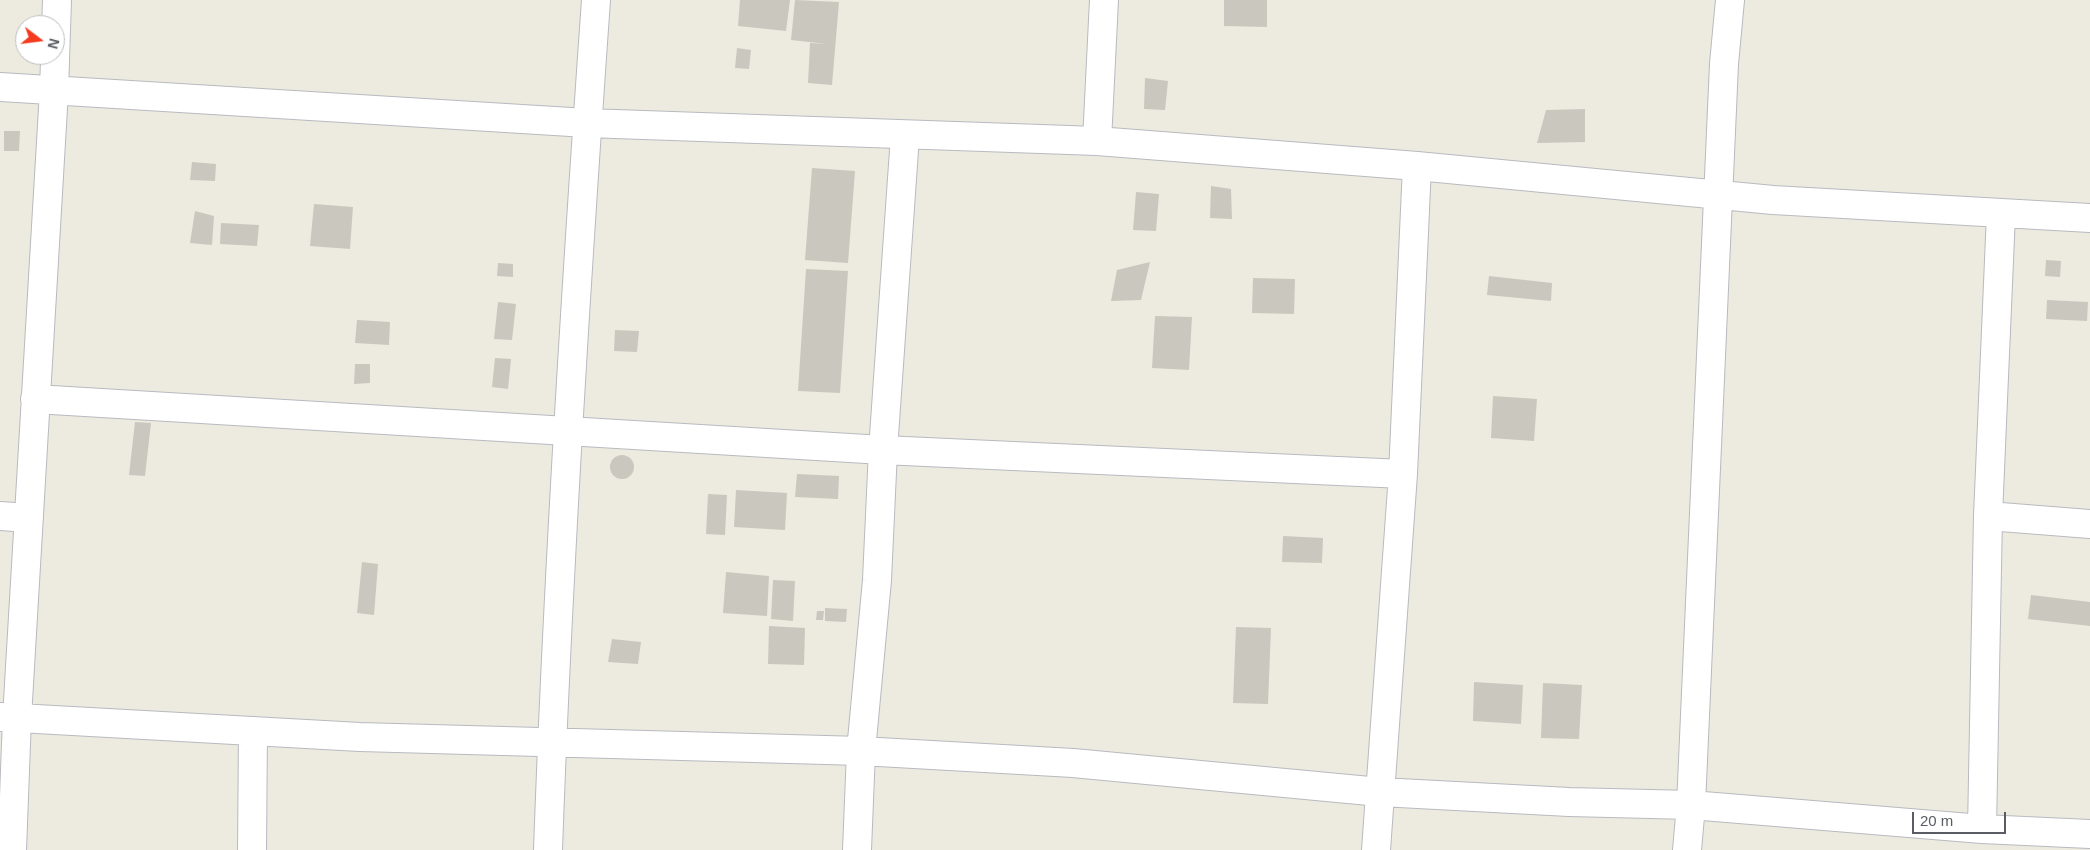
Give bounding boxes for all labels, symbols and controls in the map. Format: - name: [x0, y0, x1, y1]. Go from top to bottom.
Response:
- north arrow: [15, 15, 65, 65]
- text: N: [44, 37, 63, 51]
- scale bar: [1915, 802, 2009, 834]
- text: 20 m: [1920, 812, 1953, 829]

